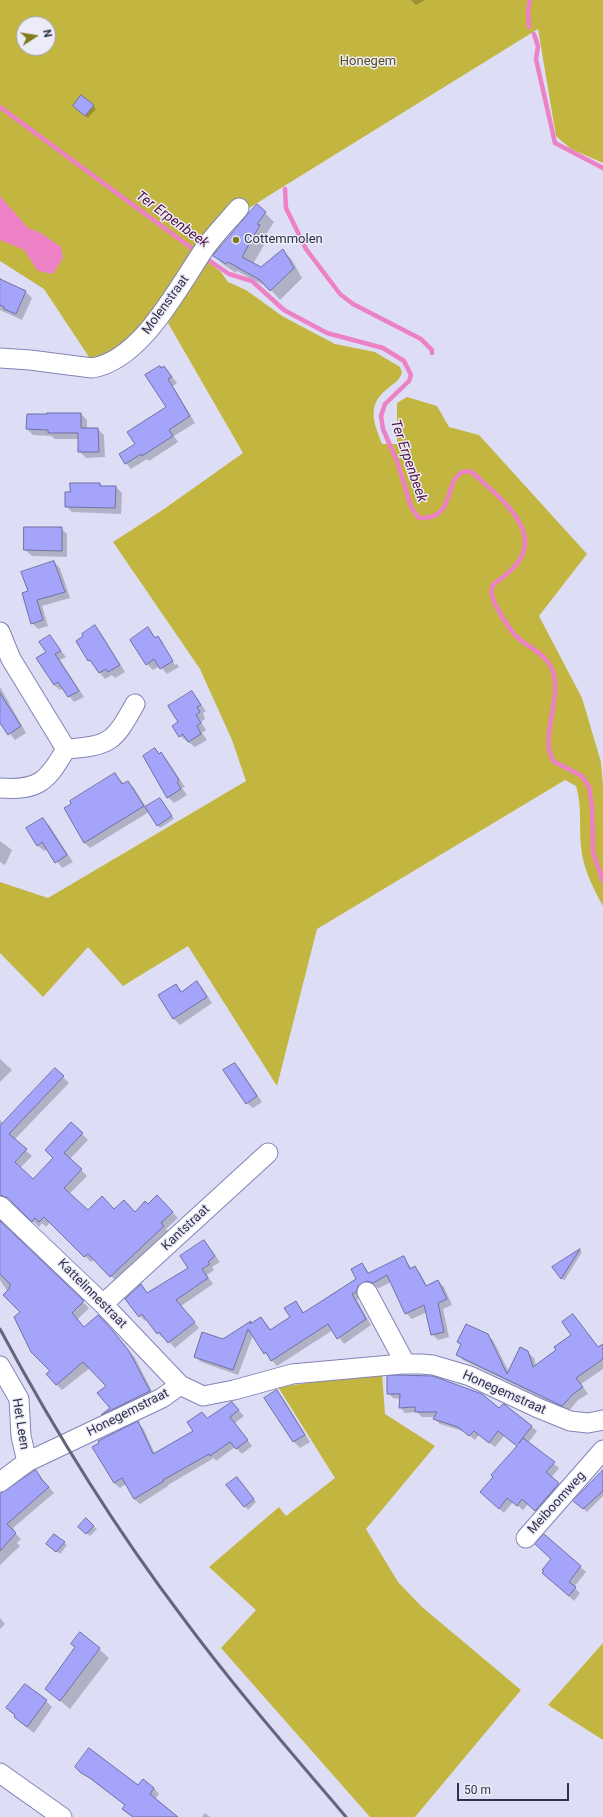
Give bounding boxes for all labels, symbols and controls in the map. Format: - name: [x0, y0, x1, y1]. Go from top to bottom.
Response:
- north arrow: [16, 16, 56, 56]
- text: N: [40, 28, 54, 39]
- park label: Honegem: [340, 54, 396, 70]
- water label: Ter Erpenbeek: [132, 188, 212, 252]
- place label: Cottemmolen: [244, 232, 323, 248]
- marker: Cottemmolen: [231, 235, 241, 245]
- street label: Molenstraat: [139, 272, 193, 338]
- water label: Ter Erpenbeek: [386, 418, 430, 504]
- street label: Kantstraat: [159, 1202, 213, 1254]
- street label: Kattelinnestraat: [54, 1256, 130, 1332]
- street label: Honegemstraat: [460, 1368, 548, 1418]
- street label: Honegemstraat: [84, 1386, 172, 1440]
- street label: Het Leen: [8, 1397, 32, 1451]
- street label: Meiboomweg: [525, 1468, 589, 1538]
- scale bar: [459, 1775, 571, 1801]
- text: 50 m: [464, 1783, 491, 1797]

